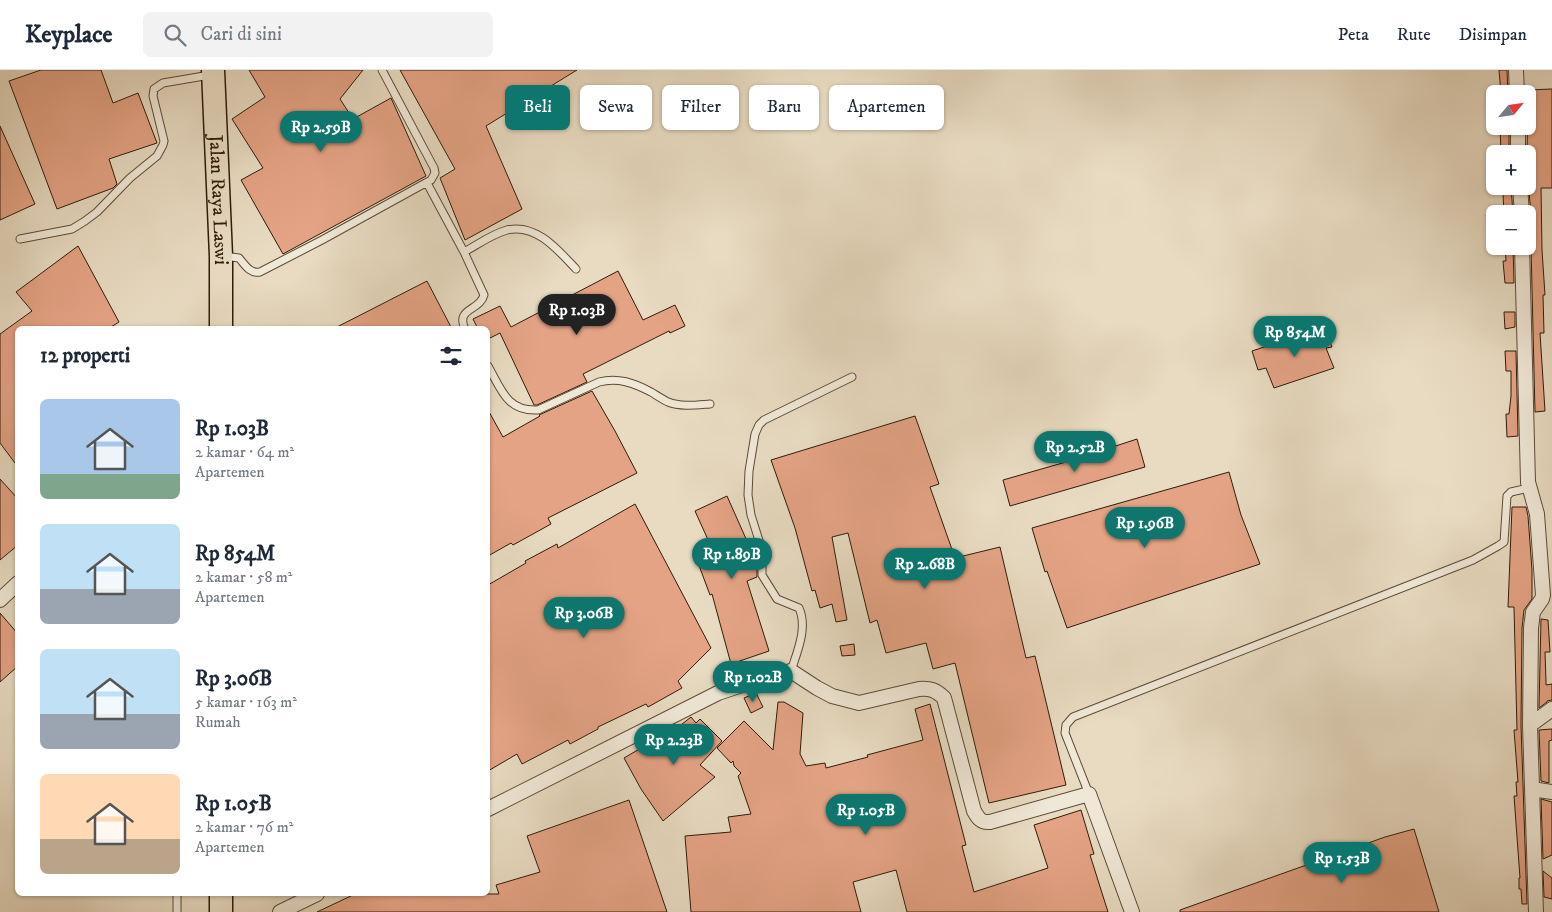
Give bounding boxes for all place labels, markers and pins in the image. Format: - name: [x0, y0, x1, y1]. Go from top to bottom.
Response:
- pin: Rp 2.59B: [269, 111, 373, 153]
- pin: Rp 1.03B: [525, 294, 629, 336]
- pin: Rp 854M: [1249, 316, 1341, 358]
- pin: Rp 2.52B: [1023, 430, 1127, 473]
- pin: Rp 1.96B: [1093, 506, 1197, 549]
- pin: Rp 1.89B: [680, 538, 784, 580]
- pin: Rp 2.68B: [873, 548, 977, 590]
- pin: Rp 3.06B: [532, 596, 636, 639]
- pin: Rp 1.02B: [701, 660, 805, 703]
- pin: Rp 2.23B: [622, 724, 726, 766]
- pin: Rp 1.05B: [814, 794, 918, 836]
- pin: Rp 1.53B: [1290, 842, 1394, 884]

